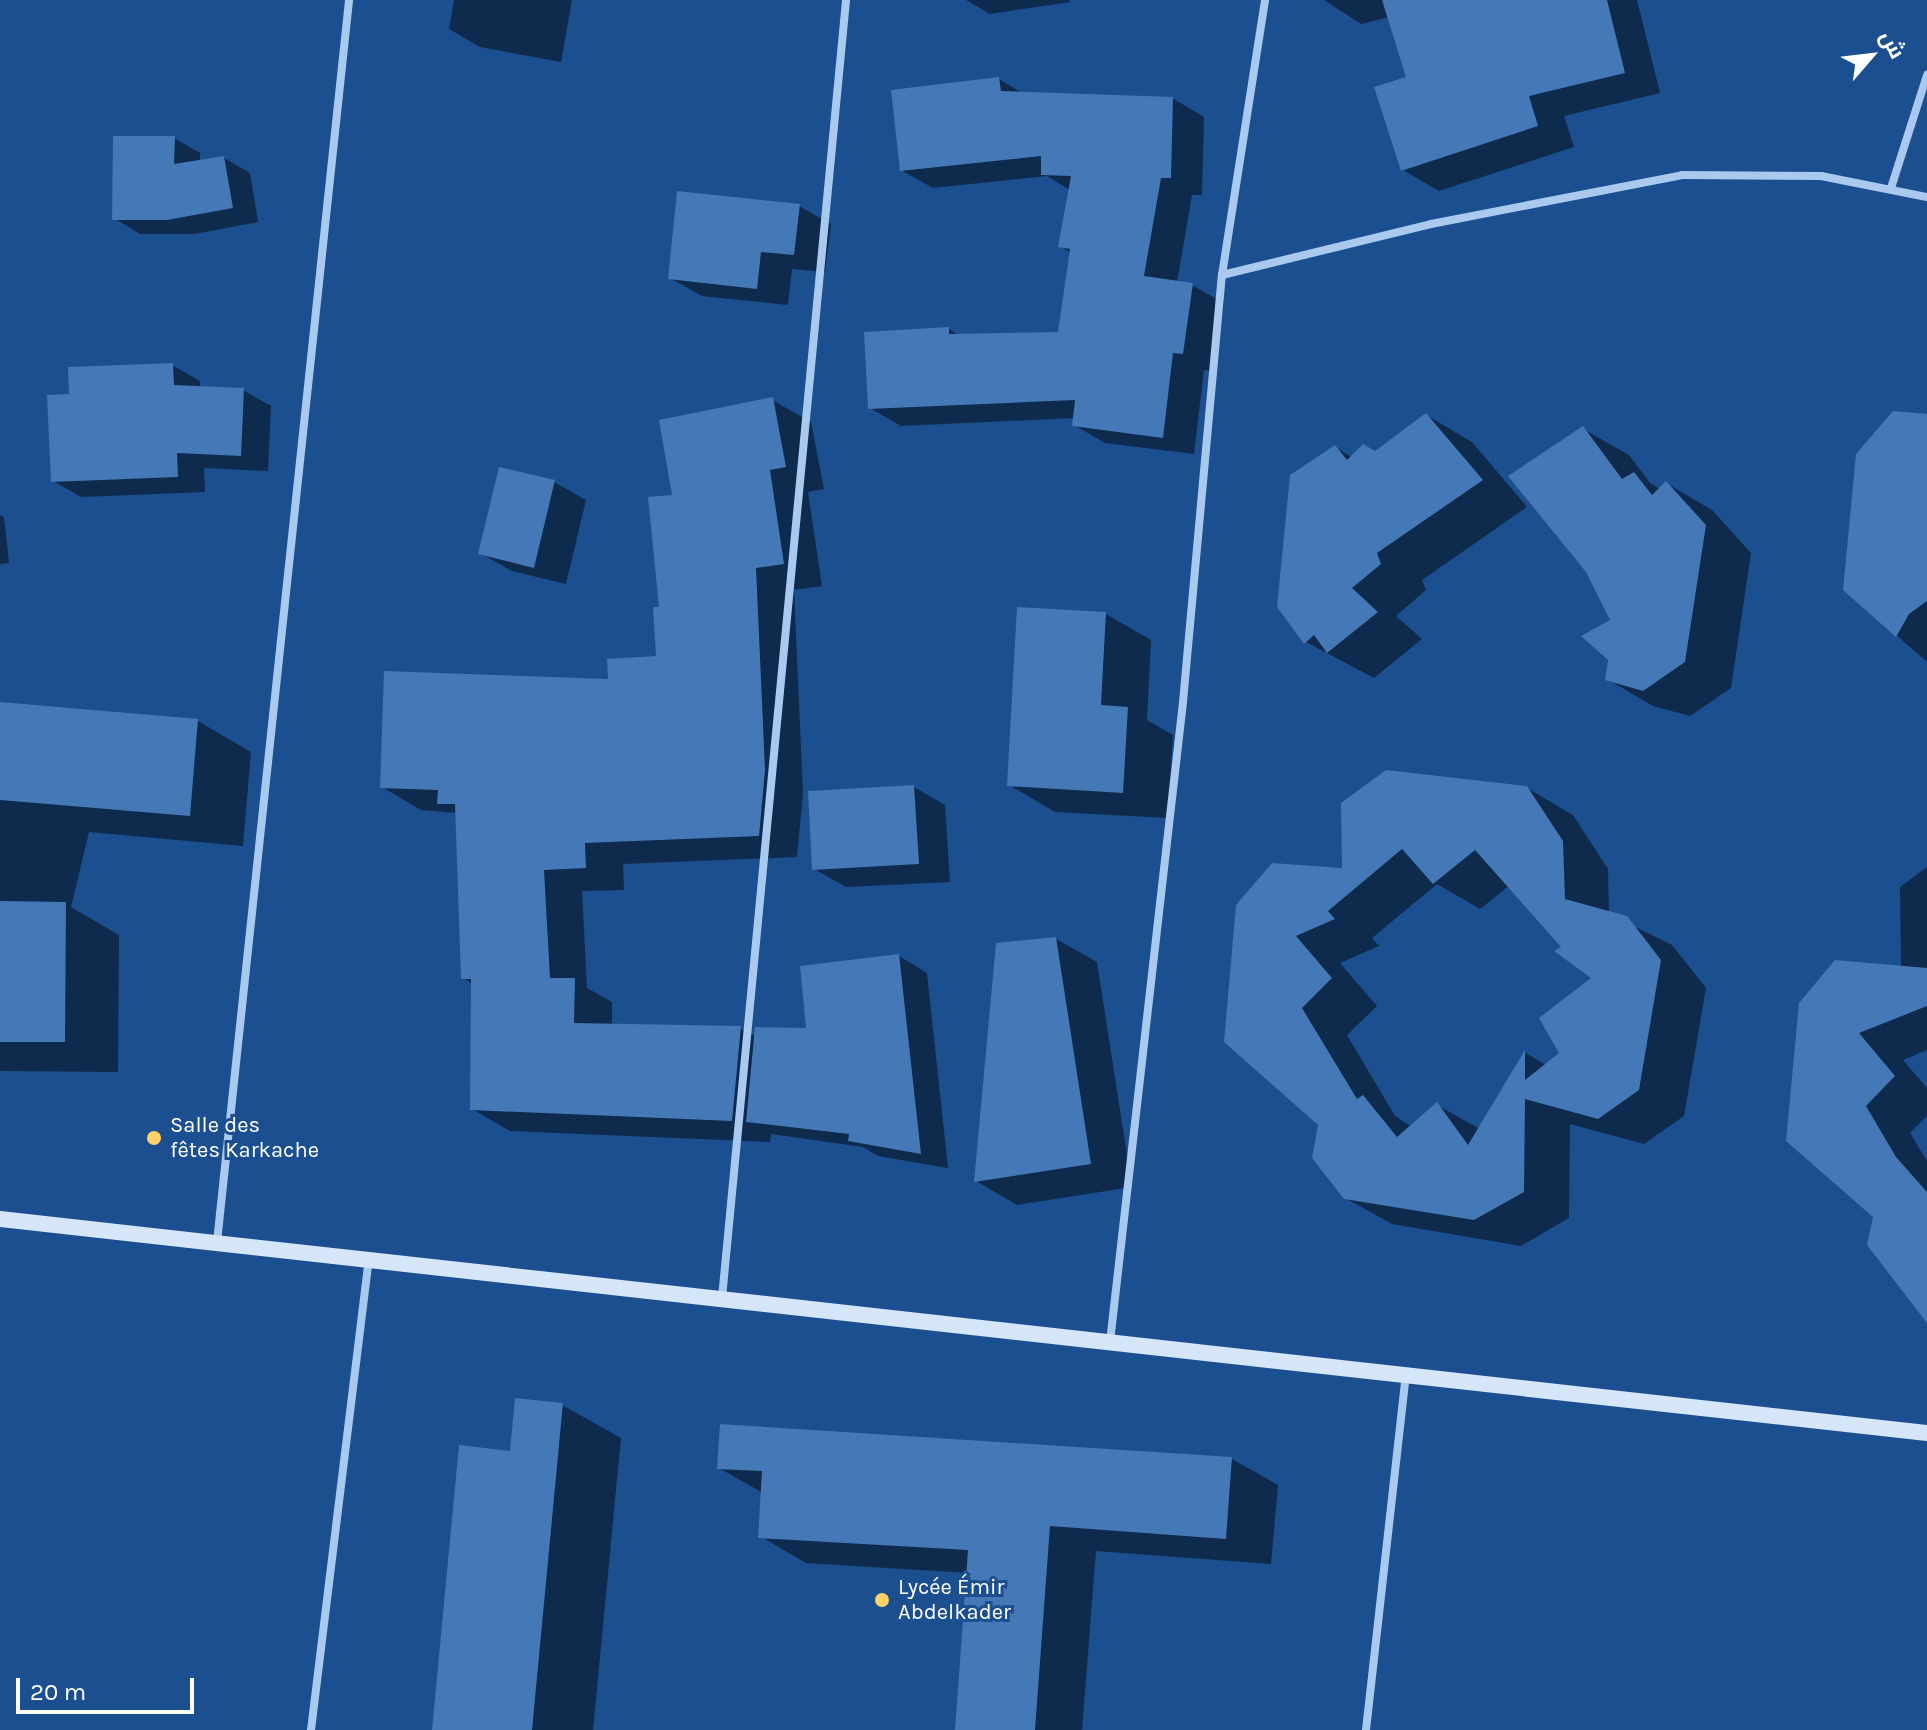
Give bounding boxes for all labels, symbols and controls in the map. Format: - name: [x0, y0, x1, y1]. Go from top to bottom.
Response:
- north arrow: [1831, 16, 1911, 96]
- text: ش: [1874, 26, 1910, 63]
- place label: Salle des fêtes Karkache: [170, 1112, 319, 1164]
- marker: Salle des fêtes Karkache: [145, 1129, 163, 1147]
- place label: Lycée Émir Abdelkader: [898, 1574, 1011, 1626]
- marker: Lycée Émir Abdelkader: [873, 1591, 891, 1609]
- scale bar: [20, 1662, 198, 1712]
- text: 20 m: [30, 1678, 86, 1706]

